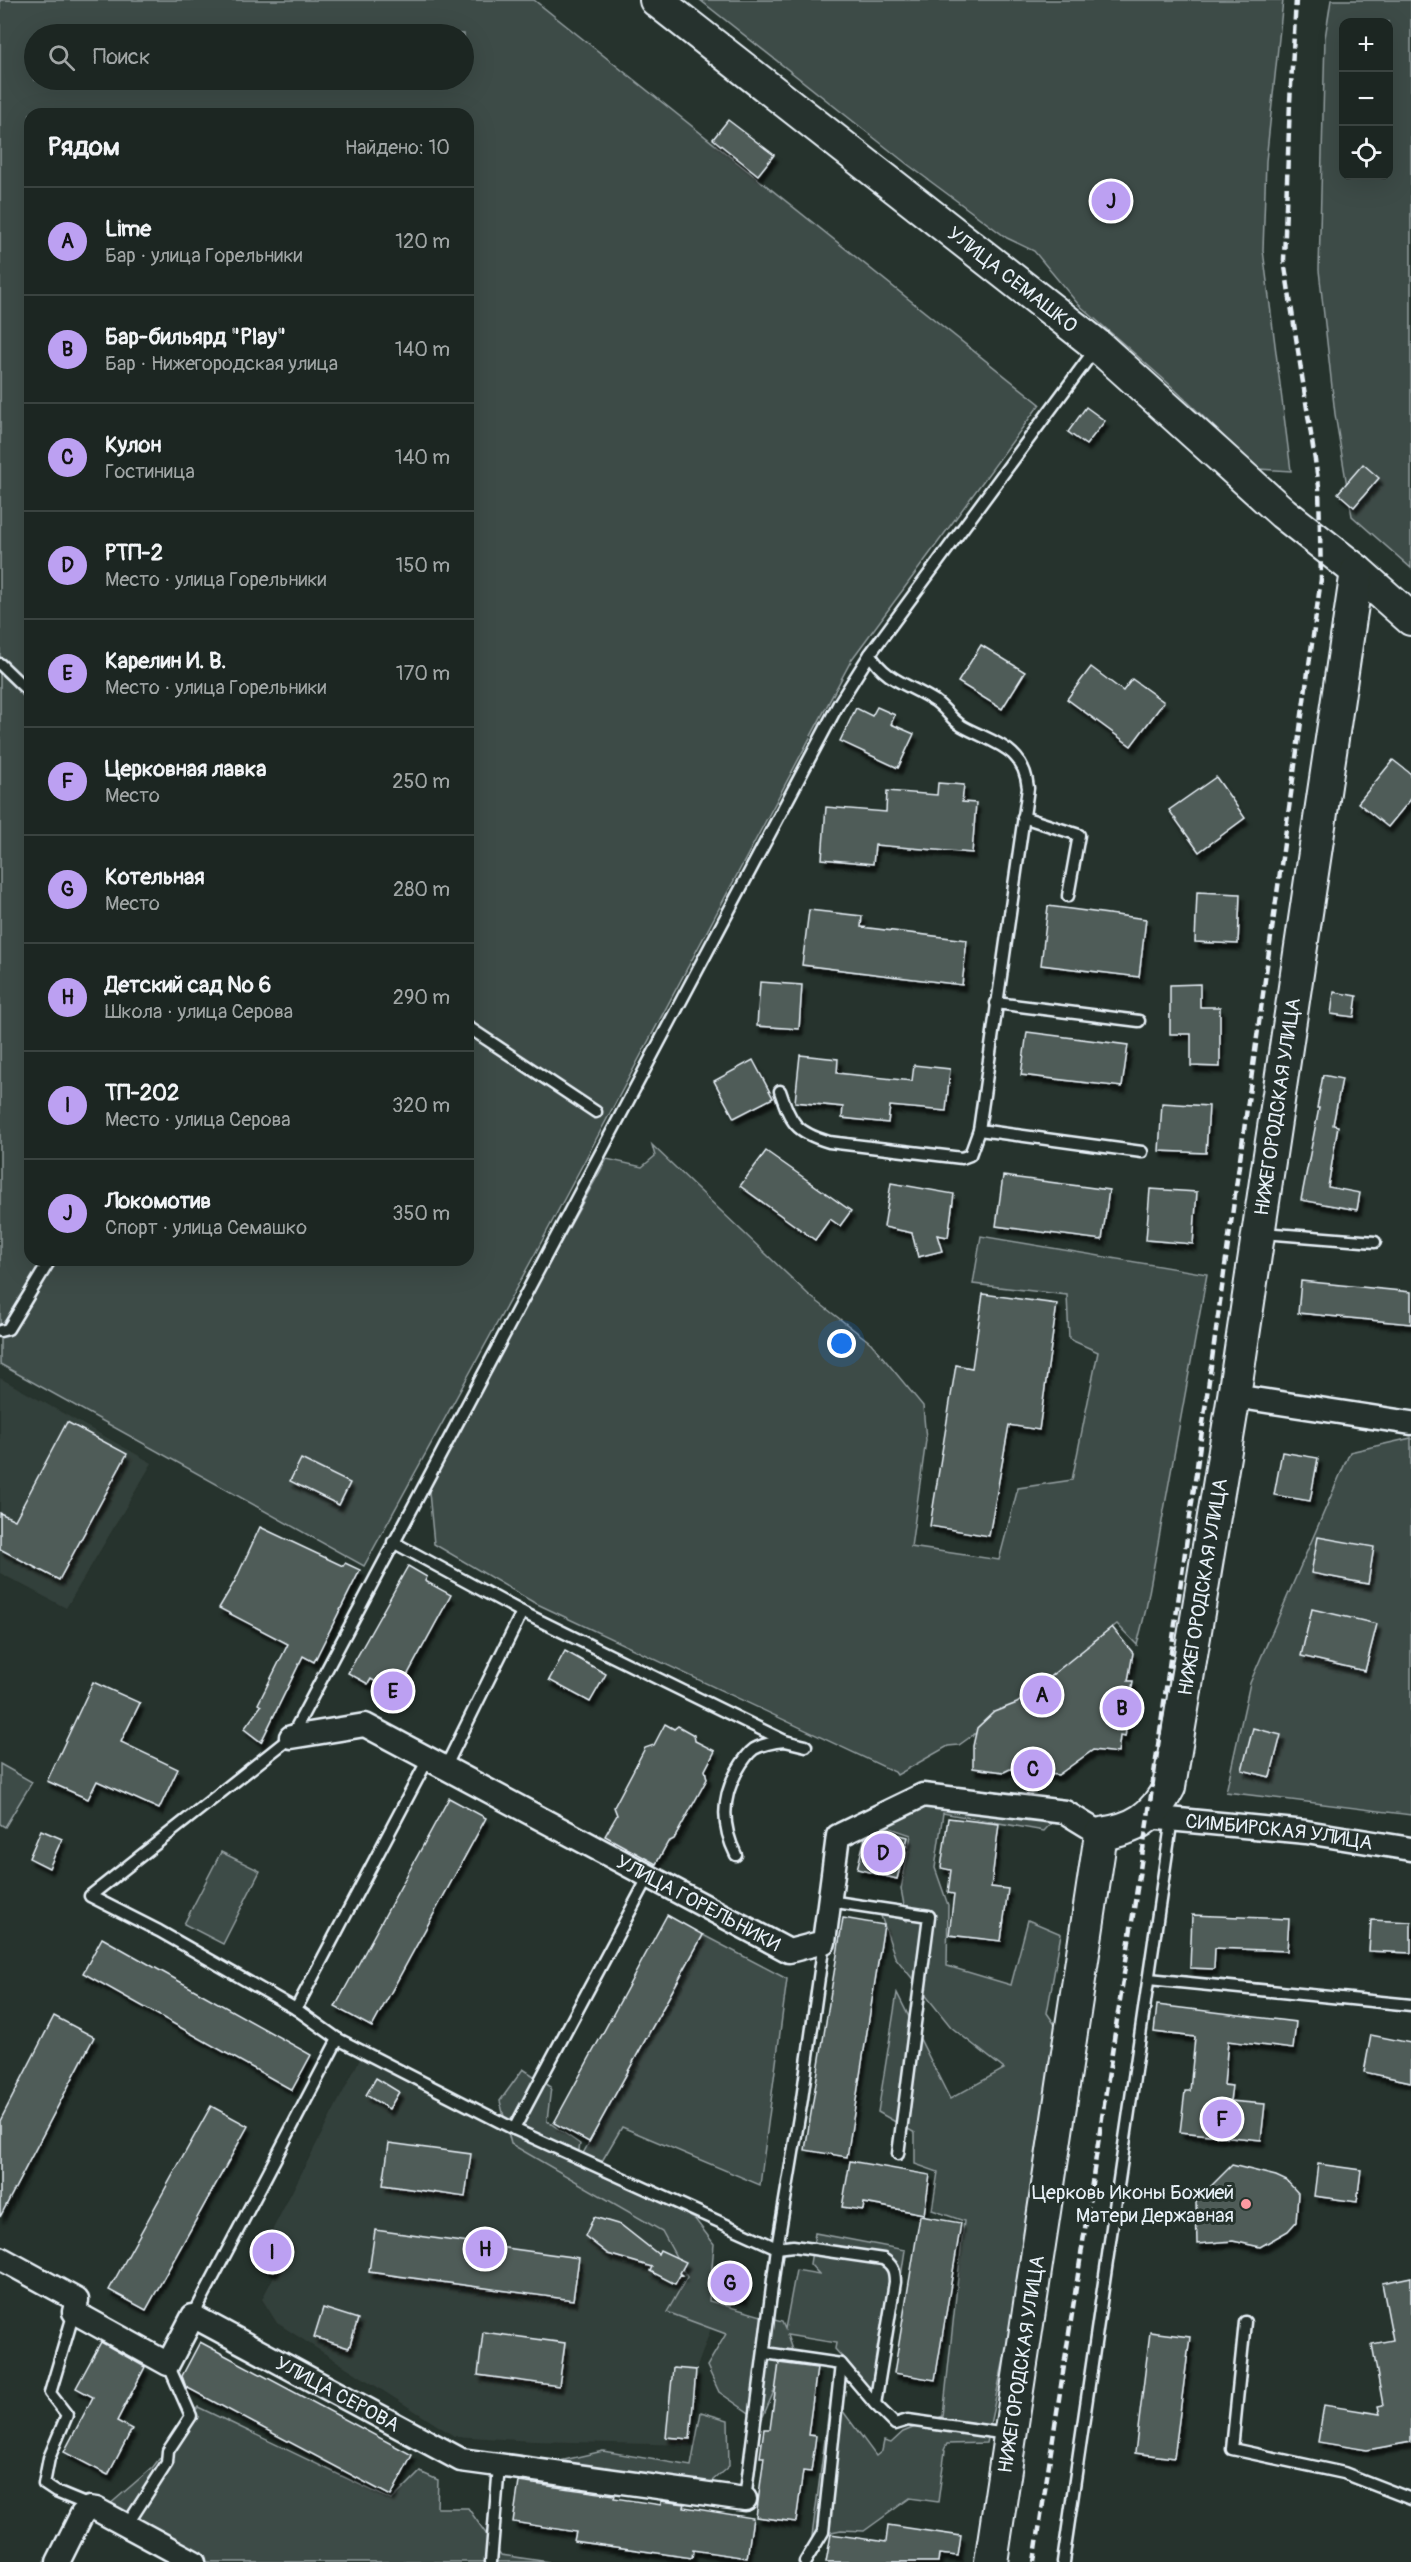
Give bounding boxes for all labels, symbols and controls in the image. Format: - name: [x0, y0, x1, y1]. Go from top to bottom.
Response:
- map controls: [1339, 18, 1393, 180]
- button: +: [1339, 18, 1393, 72]
- search box: [24, 24, 474, 90]
- icon: search: [45, 41, 78, 74]
- text: Поиск: [93, 43, 150, 71]
- button: −: [1339, 72, 1393, 126]
- button: locate: [1339, 126, 1393, 180]
- text: Рядом: [48, 131, 120, 163]
- text: Найдено: 10: [345, 135, 450, 160]
- pin: J: [1092, 178, 1130, 224]
- text: Lime: [105, 215, 151, 243]
- street label: УЛИЦА СЕМАШКО: [942, 221, 1082, 338]
- text: A: [61, 229, 74, 254]
- text: 120 m: [395, 229, 450, 254]
- text: Бар · улица Горельники: [105, 243, 302, 268]
- text: Бар-бильярд "Play": [105, 323, 286, 351]
- text: B: [62, 337, 73, 362]
- text: 140 m: [395, 337, 450, 362]
- text: Бар · Нижегородская улица: [105, 351, 338, 376]
- text: Кулон: [105, 431, 161, 459]
- text: C: [61, 445, 74, 470]
- text: 140 m: [395, 445, 450, 470]
- text: Гостиница: [105, 459, 195, 484]
- text: РТП-2: [105, 539, 163, 567]
- text: D: [61, 553, 74, 578]
- text: 150 m: [396, 553, 450, 578]
- text: Место · улица Горельники: [105, 567, 327, 592]
- text: Карелин И. В.: [105, 647, 226, 675]
- text: E: [62, 661, 73, 686]
- text: 170 m: [396, 661, 450, 686]
- text: Место · улица Горельники: [105, 675, 327, 700]
- text: Церковная лавка: [105, 755, 266, 783]
- text: F: [61, 769, 74, 794]
- text: 250 m: [392, 769, 450, 794]
- text: Место: [105, 783, 160, 808]
- text: Котельная: [105, 863, 205, 891]
- text: G: [61, 877, 74, 902]
- text: 280 m: [393, 877, 450, 902]
- text: Место: [105, 891, 160, 916]
- text: Детский сад № 6: [105, 971, 271, 999]
- text: H: [61, 985, 74, 1010]
- text: 290 m: [393, 985, 450, 1010]
- street label: НИЖЕГОРОДСКАЯ УЛИЦА: [1249, 996, 1306, 1217]
- text: Школа · улица Серова: [105, 999, 293, 1024]
- text: ТП-202: [105, 1079, 179, 1107]
- text: I: [65, 1093, 70, 1118]
- text: 320 m: [392, 1093, 450, 1118]
- text: Место · улица Серова: [105, 1107, 291, 1132]
- text: Локомотив: [105, 1187, 211, 1215]
- text: J: [63, 1201, 72, 1226]
- text: 350 m: [392, 1201, 450, 1226]
- text: Спорт · улица Семашко: [105, 1215, 307, 1240]
- your location: [827, 1329, 856, 1358]
- street label: НИЖЕГОРОДСКАЯ УЛИЦА: [1172, 1476, 1233, 1697]
- pin: E: [374, 1668, 412, 1714]
- pin: A: [1022, 1672, 1062, 1718]
- pin: B: [1102, 1686, 1142, 1730]
- pin: C: [1014, 1746, 1052, 1792]
- street label: СИМБИРСКАЯ УЛИЦА: [1184, 1809, 1375, 1856]
- pin: D: [864, 1830, 902, 1876]
- street label: УЛИЦА ГОРЕЛЬНИКИ: [612, 1849, 785, 1957]
- pin: F: [1202, 2096, 1242, 2142]
- place label: Церковь Иконы Божией Матери Державная: [1032, 2180, 1234, 2228]
- marker: Церковь Иконы Божией Матери Державная: [1239, 2197, 1253, 2211]
- pin: H: [466, 2226, 504, 2272]
- pin: I: [252, 2230, 292, 2274]
- street label: НИЖЕГОРОДСКАЯ УЛИЦА: [993, 2254, 1050, 2475]
- pin: G: [710, 2260, 750, 2306]
- street label: УЛИЦА СЕРОВА: [271, 2351, 404, 2438]

